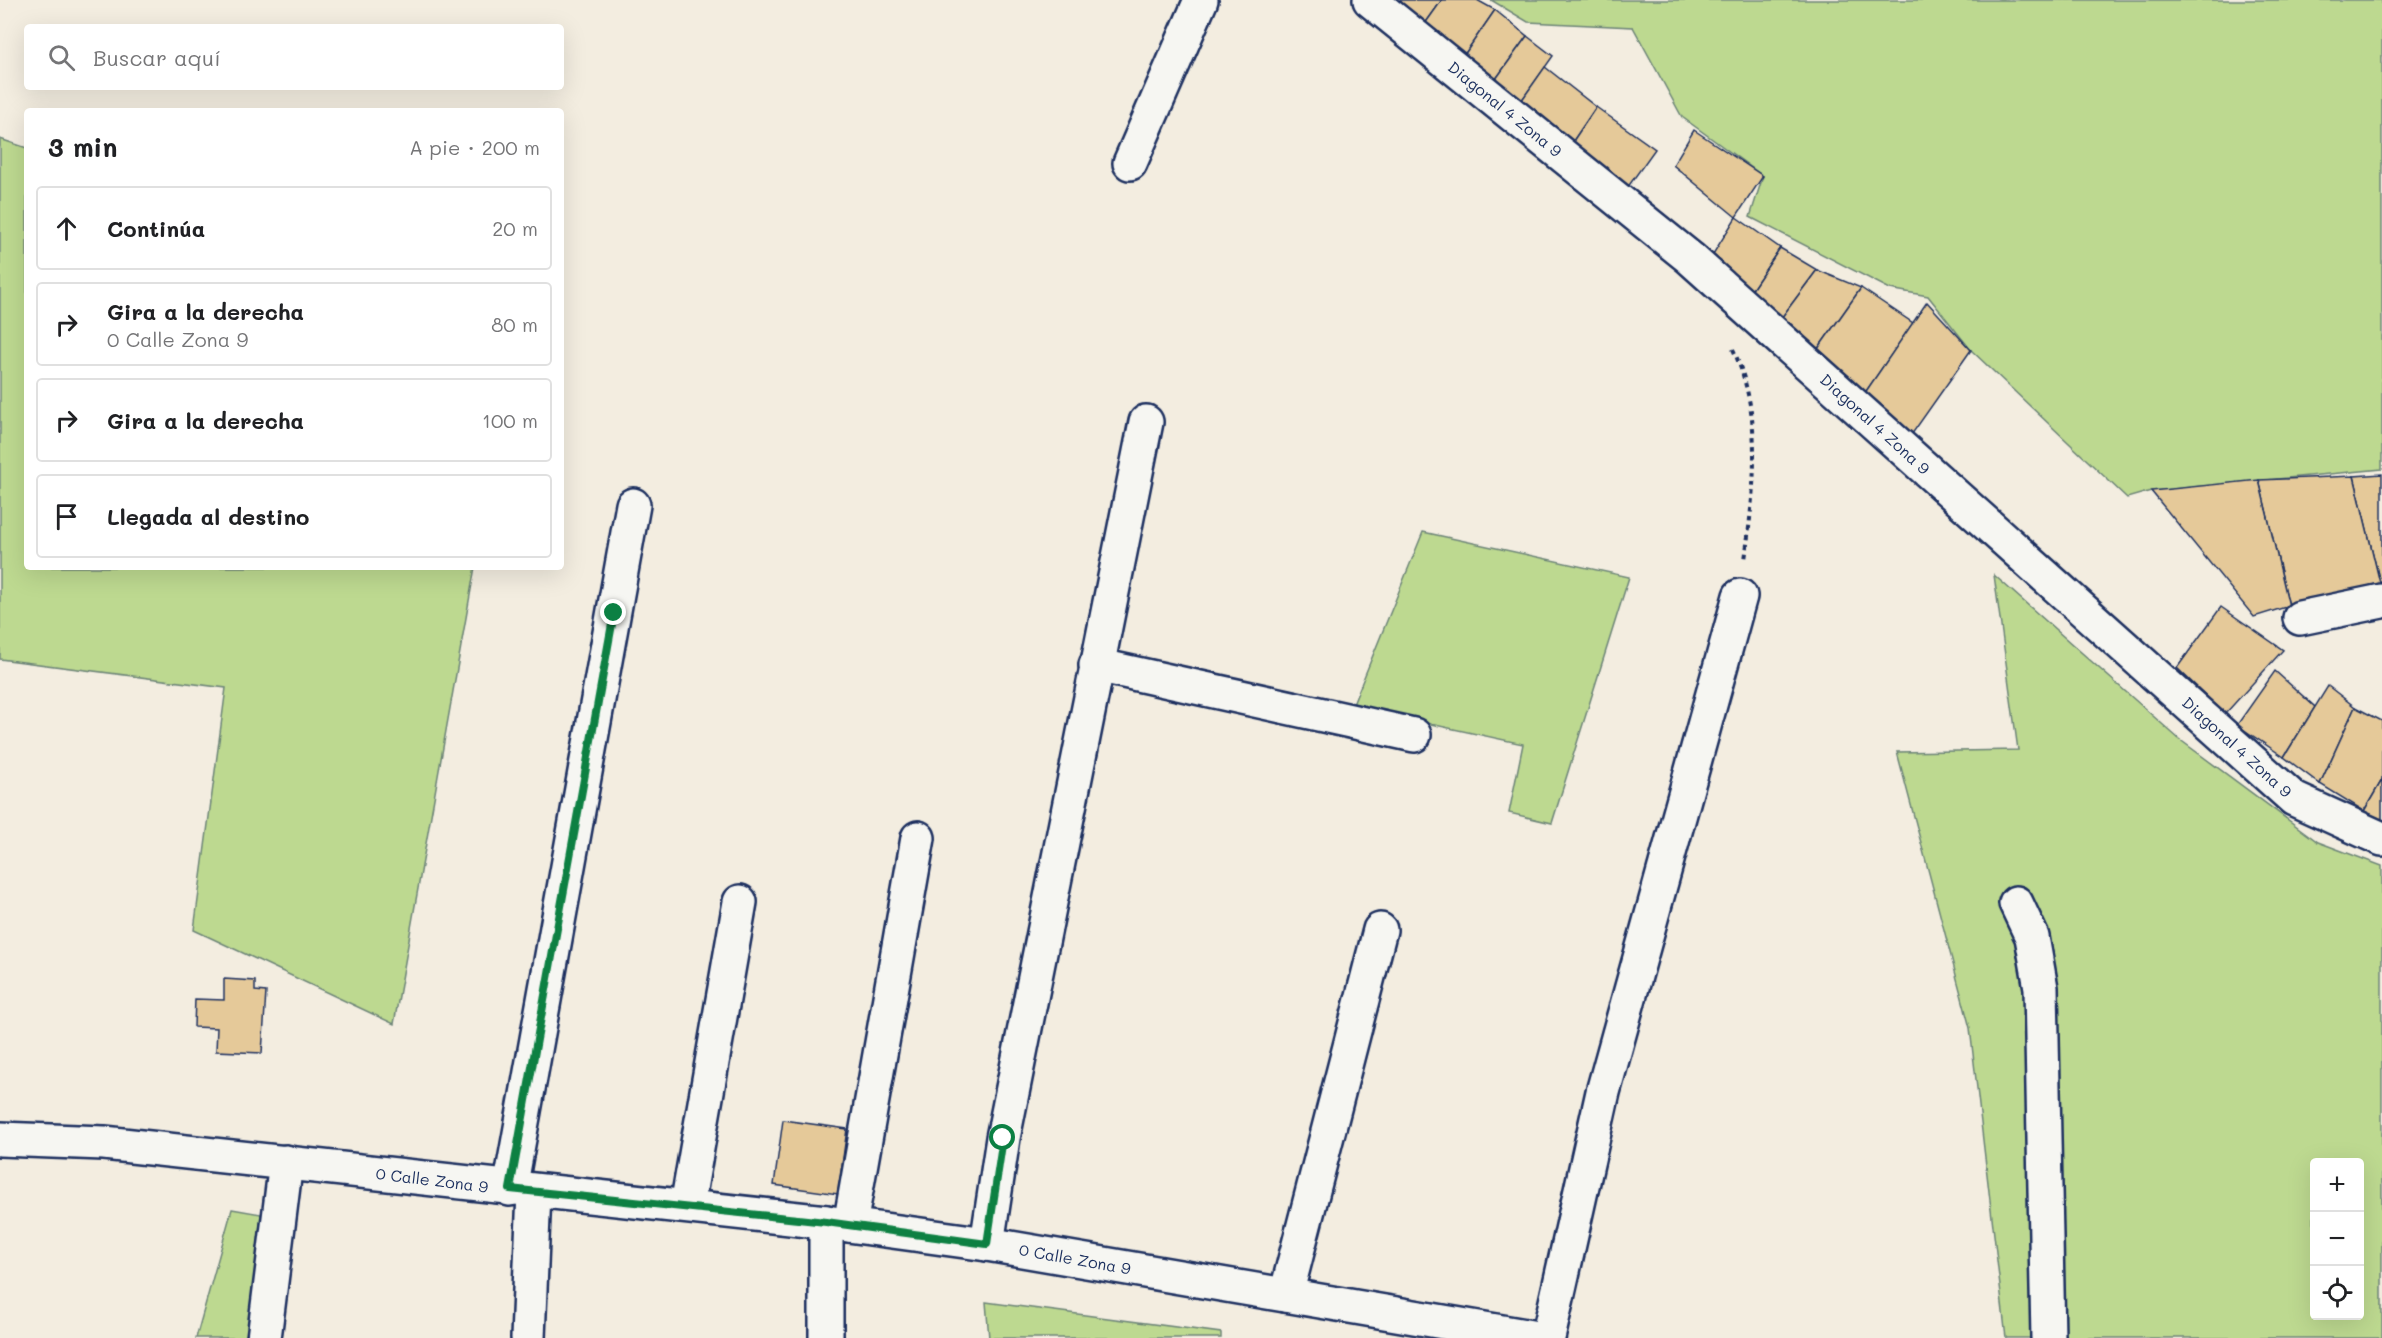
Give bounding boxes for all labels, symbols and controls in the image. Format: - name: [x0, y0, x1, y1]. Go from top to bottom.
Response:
- search box: [24, 24, 564, 90]
- icon: search: [45, 41, 78, 74]
- text: Buscar aquí: [93, 43, 221, 72]
- street label: Diagonal 4 Zona 9: [1444, 56, 1567, 161]
- text: 3 min: [48, 130, 117, 164]
- text: A pie · 200 m: [409, 134, 540, 160]
- icon: ahead: [50, 212, 83, 245]
- text: Continúa: [107, 214, 205, 243]
- text: 20 m: [492, 215, 538, 241]
- text: Gira a la derecha: [107, 297, 304, 326]
- icon: right: [50, 308, 83, 341]
- text: 80 m: [491, 311, 538, 337]
- text: 0 Calle Zona 9: [107, 326, 248, 352]
- street label: Diagonal 4 Zona 9: [1816, 369, 1935, 479]
- icon: right: [50, 404, 83, 437]
- text: Gira a la derecha: [107, 406, 304, 435]
- text: 100 m: [482, 407, 538, 433]
- icon: arrive: [50, 500, 83, 533]
- text: Llegada al destino: [107, 502, 309, 531]
- route end: [600, 599, 626, 625]
- street label: Diagonal 4 Zona 9: [2178, 692, 2297, 802]
- route start: [989, 1124, 1015, 1150]
- map controls: [2310, 1158, 2364, 1320]
- button: +: [2310, 1158, 2364, 1212]
- street label: 0 Calle Zona 9: [375, 1162, 489, 1197]
- button: −: [2310, 1212, 2364, 1266]
- street label: 0 Calle Zona 9: [1018, 1238, 1133, 1279]
- button: locate: [2310, 1266, 2364, 1320]

